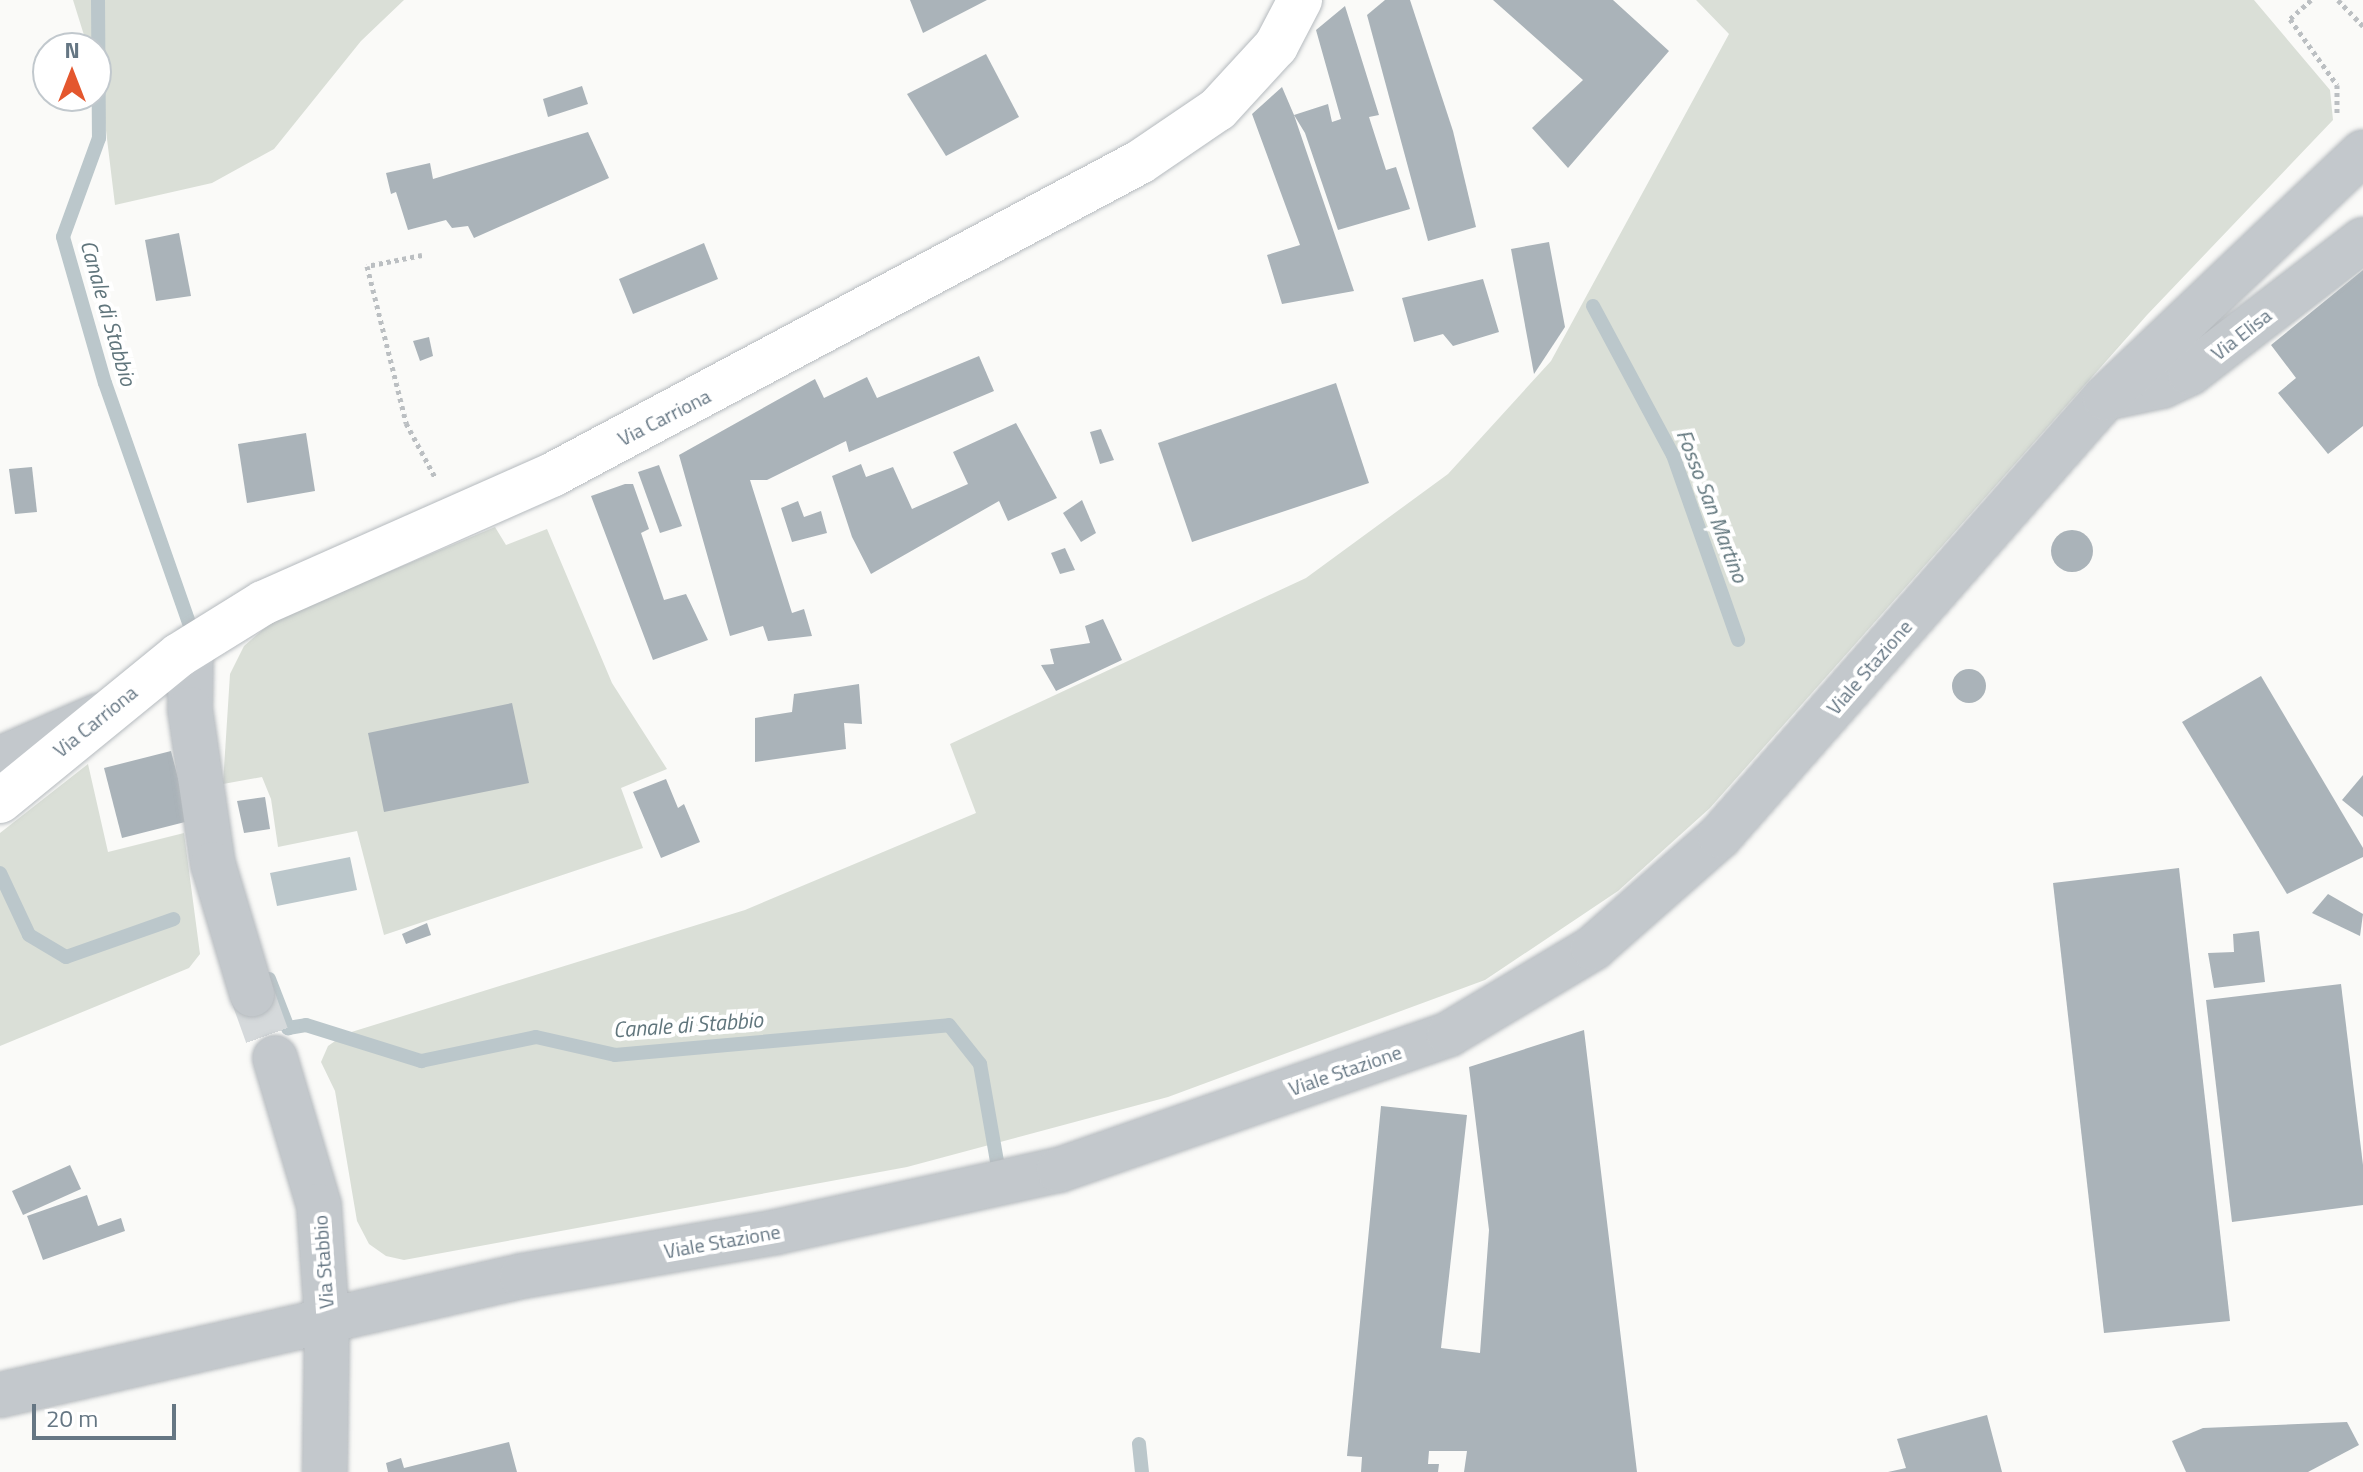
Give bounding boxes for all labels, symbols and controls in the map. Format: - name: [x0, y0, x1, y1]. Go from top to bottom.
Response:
- north arrow: [32, 32, 112, 112]
- text: N: [64, 33, 80, 67]
- water label: Canale di Stabbio: [75, 237, 141, 389]
- street label: Via Elisa: [2206, 303, 2276, 365]
- street label: Via Carriona: [614, 383, 714, 451]
- water label: Fosso San Martino: [1671, 426, 1753, 586]
- street label: Viale Stazione: [1821, 615, 1917, 719]
- street label: Via Carriona: [48, 680, 142, 762]
- water label: Canale di Stabbio: [612, 1007, 764, 1043]
- street label: Viale Stazione: [1285, 1039, 1405, 1101]
- street label: Via Stabbio: [308, 1214, 338, 1310]
- street label: Viale Stazione: [662, 1219, 782, 1263]
- scale bar: [36, 1388, 180, 1438]
- text: 20 m: [46, 1400, 98, 1436]

